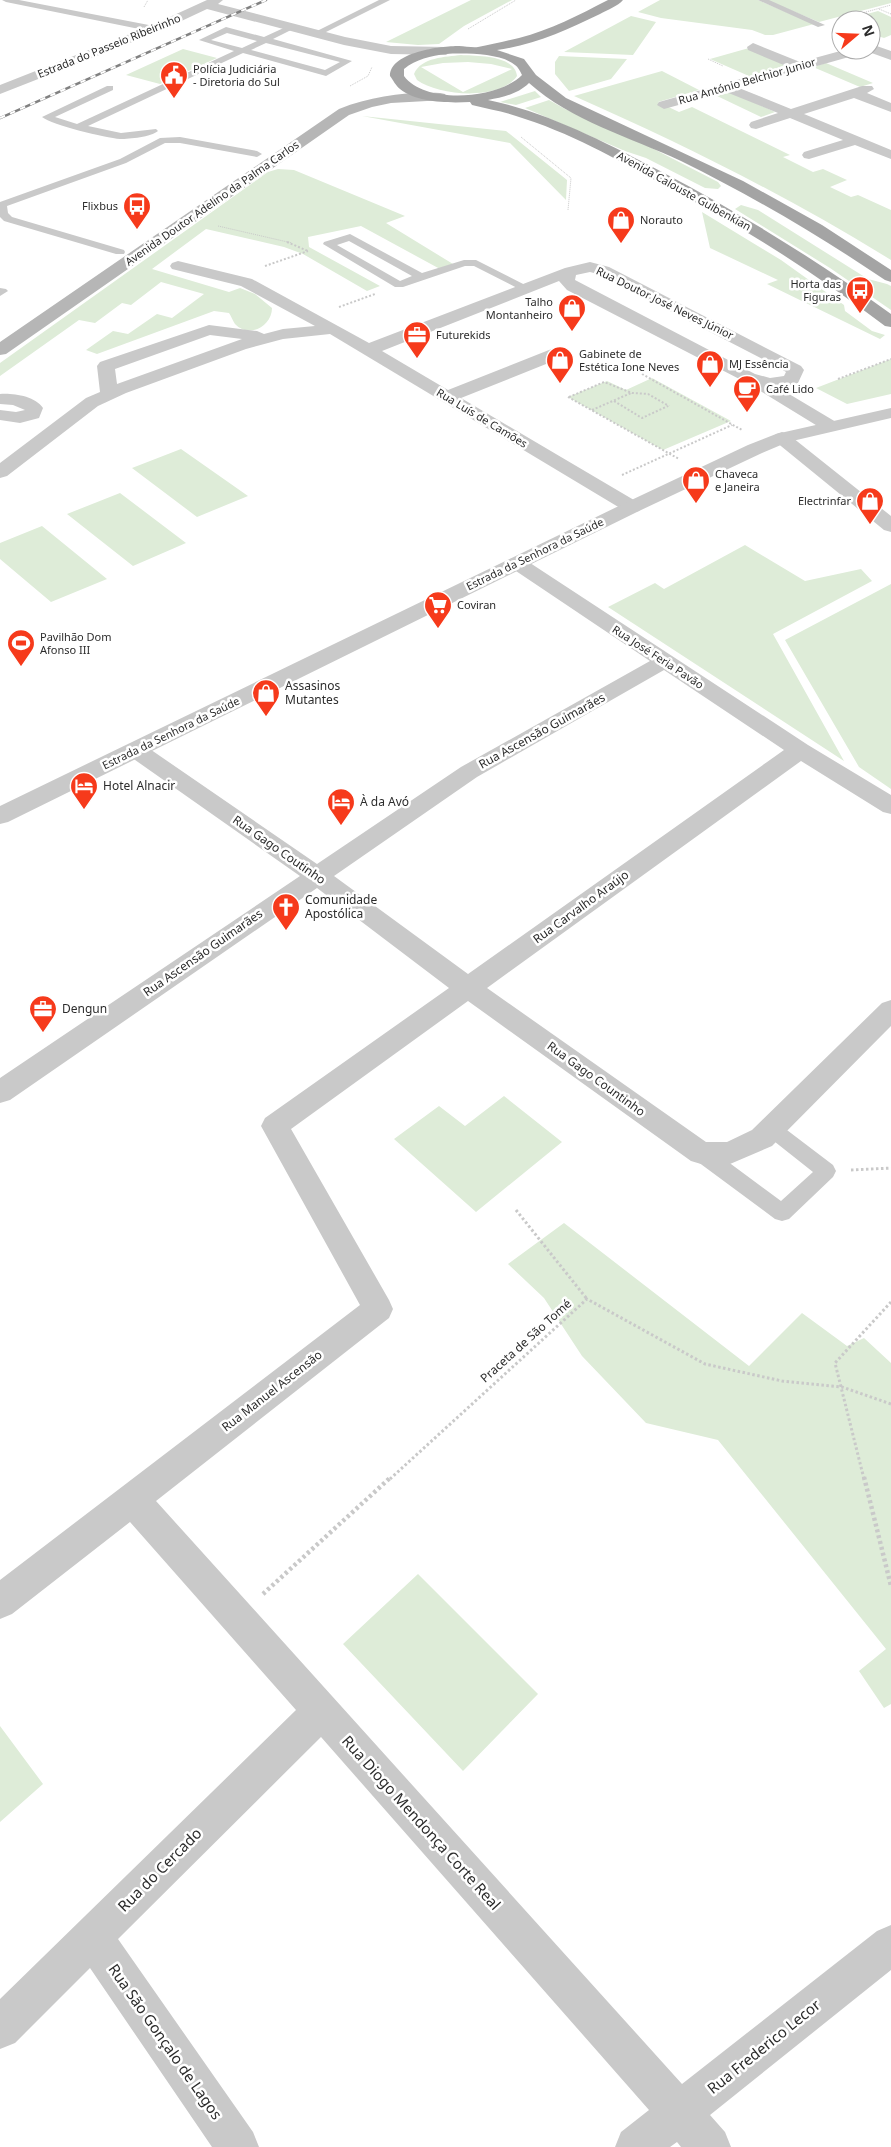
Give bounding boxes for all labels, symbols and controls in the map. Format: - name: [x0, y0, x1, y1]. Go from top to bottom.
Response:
- street label: Estrada do Passeio Ribeirinho: [35, 10, 183, 81]
- north arrow: [831, 10, 881, 60]
- text: N: [858, 22, 880, 39]
- street label: Rua António Belchior Junior: [677, 54, 818, 107]
- public building icon: Polícia Judiciária - Diretoria do Sul: [159, 60, 189, 99]
- place label: Polícia Judiciária - Diretoria do Sul: [193, 61, 280, 89]
- street label: Avenida Doutor Adelino da Palma Carlos: [122, 137, 302, 269]
- street label: Avenida Calouste Gulbenkian: [615, 147, 754, 234]
- bus stop icon: Flixbus: [122, 191, 152, 230]
- place label: Flixbus: [82, 198, 118, 213]
- shop icon: Norauto: [606, 205, 636, 244]
- place label: Norauto: [640, 212, 683, 227]
- street label: Rua Doutor José Neves Júnior: [594, 263, 737, 343]
- bus stop icon: Horta das Figuras: [845, 275, 875, 314]
- place label: Horta das Figuras: [790, 276, 841, 304]
- shop icon: Talho Montanheiro: [557, 293, 587, 332]
- place label: Talho Montanheiro: [486, 294, 553, 322]
- office icon: Futurekids: [402, 320, 432, 359]
- place label: Futurekids: [436, 327, 491, 342]
- shop icon: Gabinete de Estética Ione Neves: [545, 345, 575, 384]
- place label: Gabinete de Estética Ione Neves: [579, 346, 679, 374]
- shop icon: MJ Essência: [695, 349, 725, 388]
- place label: MJ Essência: [729, 356, 789, 371]
- cafe icon: Café Lido: [732, 374, 762, 413]
- place label: Café Lido: [766, 381, 814, 396]
- street label: Rua Luís de Camões: [434, 384, 531, 451]
- shop icon: Chaveca e Janeira: [681, 465, 711, 504]
- place label: Chaveca e Janeira: [715, 466, 760, 494]
- shop icon: Electrinfar: [855, 486, 885, 525]
- place label: Electrinfar: [798, 493, 851, 508]
- street label: Estrada da Senhora da Saúde: [464, 514, 606, 593]
- supermarket icon: Coviran: [423, 590, 453, 629]
- place label: Coviran: [457, 597, 496, 612]
- street label: Rua José Feria Pavão: [610, 621, 707, 692]
- sports icon: Pavilhão Dom Afonso III: [6, 628, 36, 667]
- place label: Pavilhão Dom Afonso III: [40, 629, 112, 657]
- place label: Assasinos Mutantes: [285, 677, 340, 708]
- shop icon: Assasinos Mutantes: [251, 678, 281, 717]
- street label: Rua Ascensão Guimarães: [475, 689, 608, 772]
- street label: Estrada da Senhora da Saúde: [100, 693, 242, 772]
- hotel icon: Hotel Alnacir: [69, 771, 99, 810]
- place label: Hotel Alnacir: [103, 777, 175, 794]
- hotel icon: À da Avó: [326, 787, 356, 826]
- place label: À da Avó: [360, 793, 409, 810]
- street label: Rua Gago Coutinho: [229, 811, 329, 888]
- street label: Rua Carvalho Araújo: [529, 866, 632, 947]
- place label: Comunidade Apostólica: [305, 891, 377, 922]
- church icon: Comunidade Apostólica: [271, 892, 301, 931]
- street label: Rua Ascensão Guimarães: [140, 905, 266, 1000]
- office icon: Dengun: [28, 994, 58, 1033]
- place label: Dengun: [62, 1000, 107, 1017]
- street label: Rua Gago Countinho: [544, 1037, 649, 1120]
- street label: Praceta de São Tomé: [476, 1295, 575, 1386]
- street label: Rua Manuel Ascensão: [218, 1346, 325, 1435]
- street label: Rua Diogo Mendonça Corte Real: [338, 1731, 505, 1914]
- street label: Rua do Cercado: [113, 1823, 206, 1916]
- street label: Rua São Gonçalo de Lagos: [104, 1960, 227, 2123]
- street label: Rua Frederico Lecor: [703, 1994, 824, 2098]

